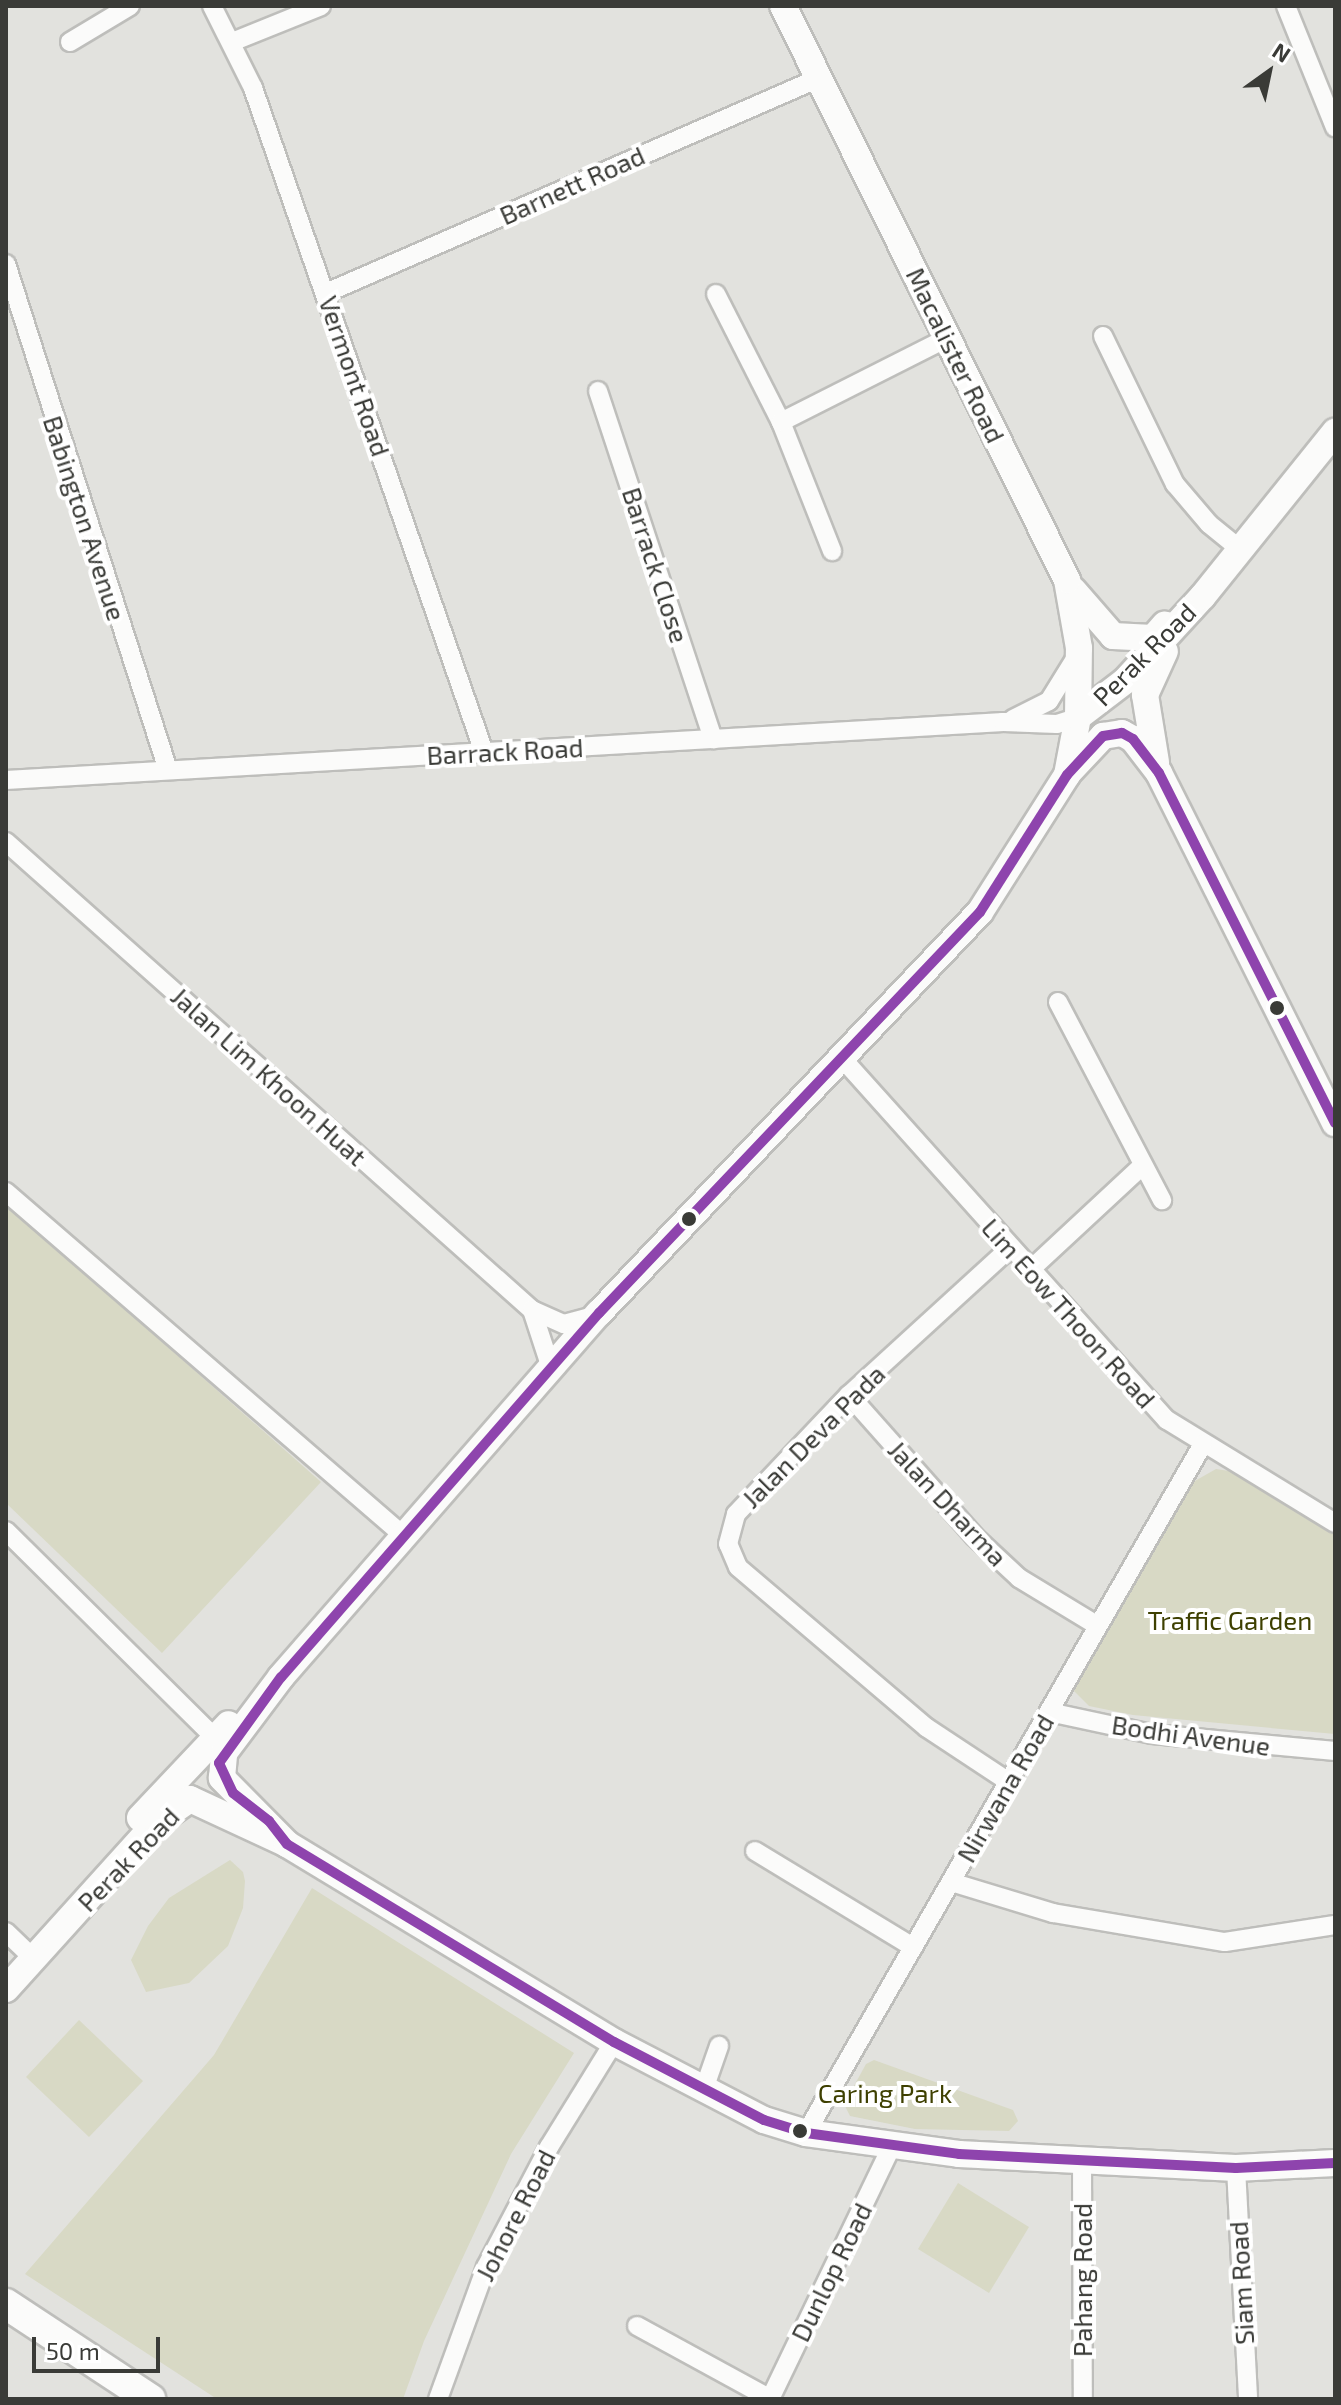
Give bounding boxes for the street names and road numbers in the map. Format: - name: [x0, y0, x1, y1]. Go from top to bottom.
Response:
- street label: Barnett Road: [495, 139, 649, 231]
- street label: Macalister Road: [900, 262, 1012, 448]
- street label: Vermont Road: [313, 292, 397, 460]
- street label: Babington Avenue: [37, 411, 133, 625]
- street label: Barrack Close: [616, 483, 696, 647]
- street label: Perak Road: [1086, 596, 1202, 712]
- street label: Barrack Road: [426, 731, 584, 771]
- street label: Jalan Lim Khoon Huat: [165, 980, 373, 1172]
- street label: Lim Eow Thoon Road: [975, 1211, 1163, 1415]
- street label: Jalan Deva Pada: [735, 1358, 891, 1514]
- street label: Jalan Dharma: [882, 1434, 1014, 1572]
- street label: Nirwana Road: [950, 1708, 1060, 1868]
- street label: Bodhi Avenue: [1109, 1708, 1273, 1762]
- street label: Perak Road: [71, 1800, 185, 1918]
- street label: Johore Road: [469, 2144, 561, 2286]
- street label: Dunlop Road: [784, 2198, 878, 2346]
- street label: Pahang Road: [1066, 2203, 1098, 2357]
- street label: Siam Road: [1222, 2220, 1260, 2346]

